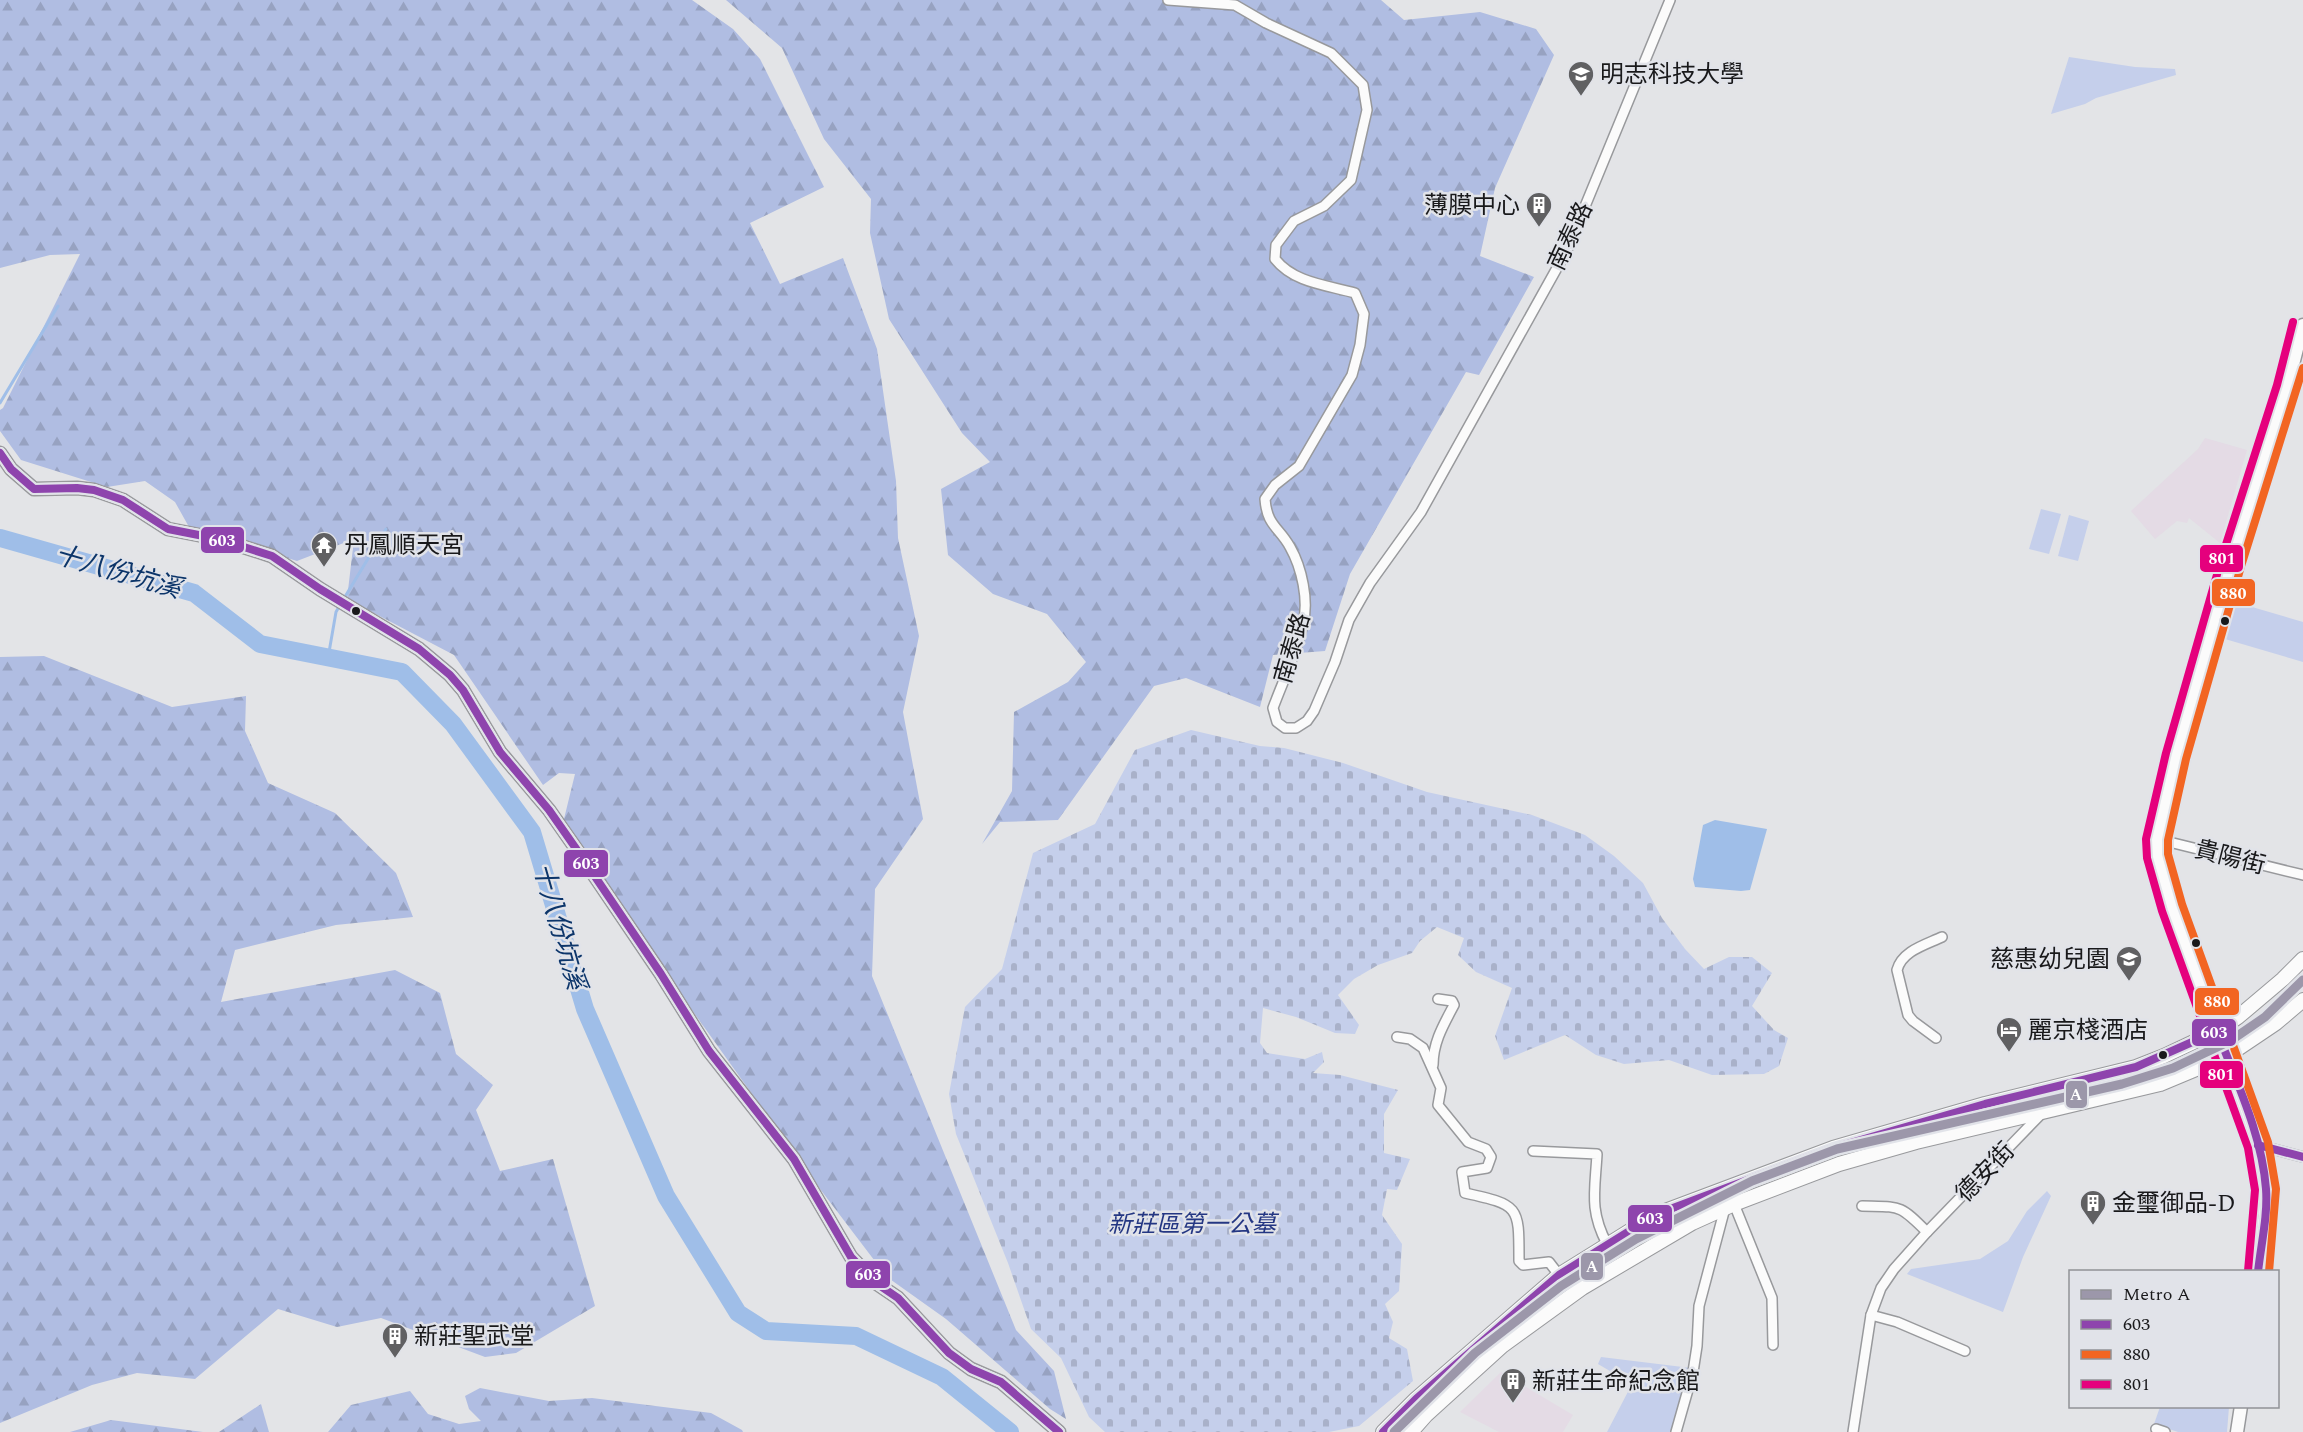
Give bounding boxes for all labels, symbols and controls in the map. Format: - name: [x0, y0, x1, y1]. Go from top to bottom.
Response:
- place label: 明志科技大學: [1600, 57, 1744, 93]
- school or university icon: 明志科技大學: [1566, 59, 1596, 97]
- place label: 薄膜中心: [1424, 188, 1520, 224]
- building icon: 薄膜中心: [1524, 190, 1554, 228]
- street label: 南泰路: [1539, 196, 1602, 277]
- line badge: 603: [200, 526, 245, 554]
- place label: 丹鳳順天宮: [344, 528, 464, 564]
- text: 603: [209, 529, 235, 553]
- temple icon: 丹鳳順天宮: [309, 530, 339, 568]
- water label: 十八份坑溪: [50, 535, 190, 610]
- line badge: 801: [2199, 544, 2244, 573]
- text: 801: [2209, 547, 2235, 571]
- line badge: 880: [2211, 578, 2256, 607]
- text: 880: [2220, 582, 2246, 606]
- unlabelled marker: [350, 605, 362, 617]
- street label: 南泰路: [1266, 609, 1320, 688]
- unlabelled marker: [2219, 615, 2231, 627]
- street label: 貴陽街: [2190, 832, 2269, 884]
- line badge: 603: [563, 849, 609, 878]
- text: 603: [573, 852, 599, 876]
- water label: 十八份坑溪: [522, 858, 597, 998]
- unlabelled marker: [2190, 937, 2202, 949]
- place label: 慈惠幼兒園: [1990, 942, 2110, 978]
- school or university icon: 慈惠幼兒園: [2114, 944, 2144, 982]
- line badge: 880: [2194, 987, 2240, 1016]
- text: 880: [2204, 990, 2230, 1014]
- place label: 麗京棧酒店: [2028, 1013, 2148, 1049]
- hotel icon: 麗京棧酒店: [1994, 1015, 2024, 1053]
- line badge: 603: [2191, 1018, 2237, 1047]
- text: 603: [2201, 1021, 2227, 1045]
- unlabelled marker: [2157, 1049, 2169, 1061]
- line badge: 801: [2199, 1060, 2244, 1089]
- text: 801: [2208, 1063, 2234, 1087]
- line badge: A: [2065, 1080, 2088, 1109]
- text: A: [2070, 1083, 2083, 1107]
- street label: 德安街: [1948, 1134, 2024, 1211]
- place label: 金璽御品-D: [2112, 1186, 2236, 1222]
- building icon: 金璽御品-D: [2078, 1188, 2108, 1226]
- line badge: 603: [1627, 1204, 1673, 1233]
- park label: 新莊區第一公墓: [1108, 1207, 1280, 1243]
- text: 603: [1637, 1207, 1663, 1231]
- line badge: A: [1580, 1252, 1604, 1281]
- text: A: [1586, 1255, 1599, 1279]
- line badge: 603: [845, 1260, 891, 1289]
- text: 603: [855, 1263, 881, 1287]
- legend: [2069, 1270, 2279, 1408]
- text: Metro A: [2123, 1281, 2190, 1308]
- text: 603: [2123, 1311, 2150, 1338]
- place label: 新莊聖武堂: [414, 1319, 534, 1355]
- building icon: 新莊聖武堂: [380, 1321, 410, 1359]
- text: 880: [2123, 1341, 2150, 1368]
- place label: 新莊生命紀念館: [1532, 1364, 1700, 1400]
- building icon: 新莊生命紀念館: [1498, 1366, 1528, 1404]
- text: 801: [2123, 1371, 2150, 1398]

